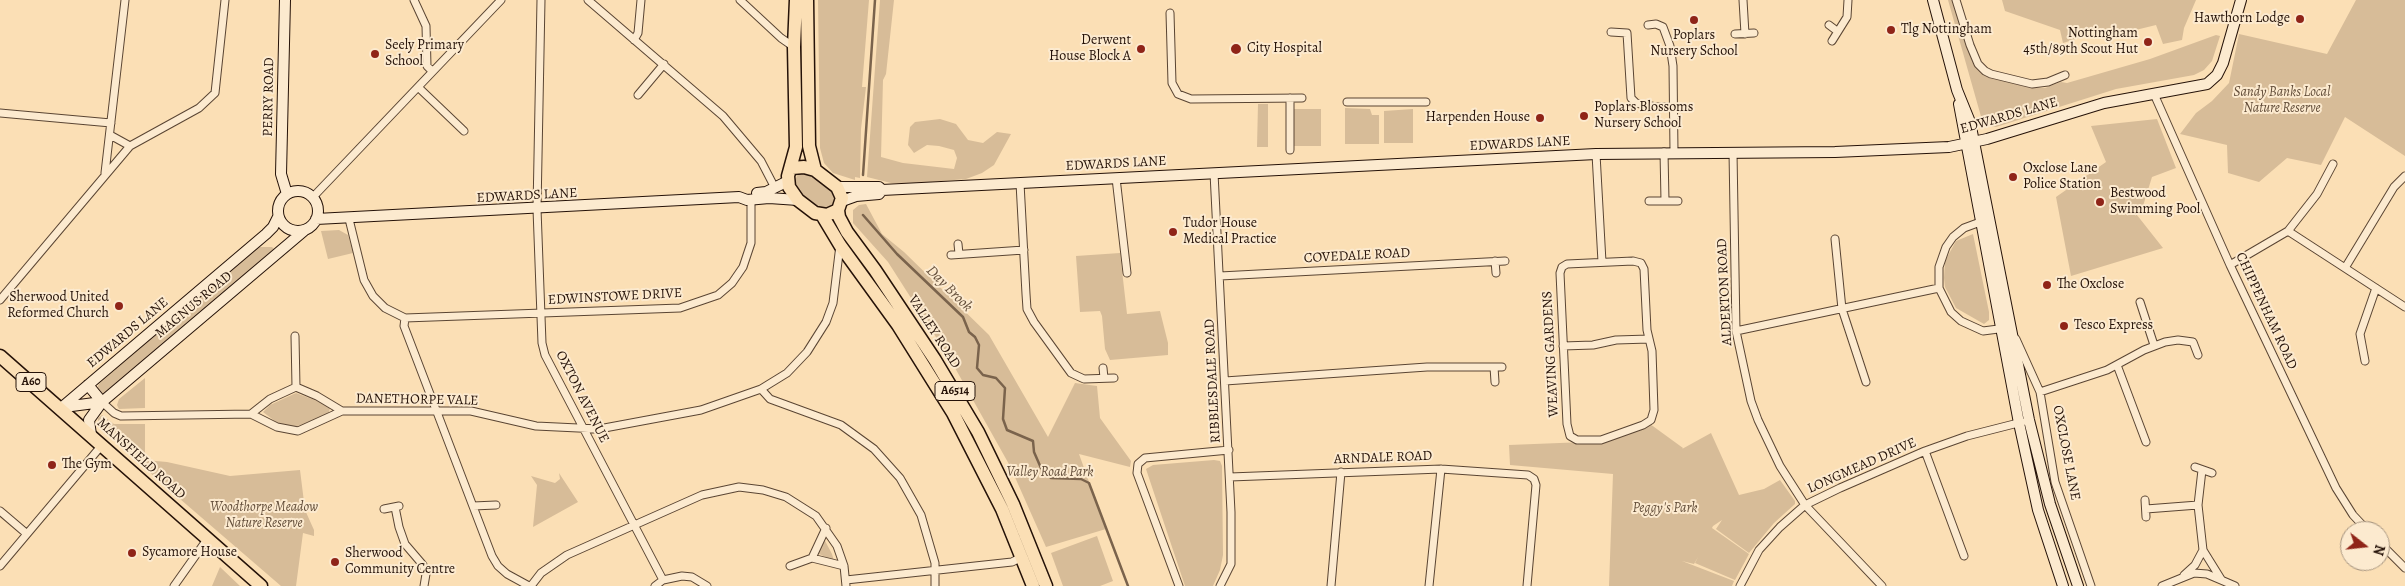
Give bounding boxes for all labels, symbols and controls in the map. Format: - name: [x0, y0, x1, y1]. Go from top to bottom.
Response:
- place label: Hawthorn Lodge: [2194, 11, 2290, 27]
- marker: Hawthorn Lodge: [2294, 13, 2306, 25]
- marker: Poplars Nursery School: [1688, 14, 1700, 26]
- place label: Tlg Nottingham: [1901, 22, 1992, 38]
- marker: Tlg Nottingham: [1885, 24, 1897, 36]
- place label: Nottingham 45th/89th Scout Hut: [2023, 26, 2138, 58]
- place label: Poplars Nursery School: [1650, 28, 1738, 60]
- place label: Derwent House Block A: [1049, 33, 1131, 65]
- marker: Nottingham 45th/89th Scout Hut: [2142, 36, 2154, 48]
- place label: Seely Primary School: [385, 38, 464, 70]
- place label: City Hospital: [1247, 41, 1322, 57]
- marker: City Hospital: [1229, 42, 1243, 56]
- marker: Derwent House Block A: [1135, 43, 1147, 55]
- marker: Seely Primary School: [369, 48, 381, 60]
- street label: PERRY ROAD: [260, 57, 278, 137]
- park label: Sandy Banks Local Nature Reserve: [2234, 85, 2330, 118]
- street label: EDWARDS LANE: [1958, 94, 2060, 138]
- place label: Poplars Blossoms Nursery School: [1594, 100, 1693, 132]
- place label: Harpenden House: [1426, 110, 1530, 126]
- marker: Poplars Blossoms Nursery School: [1578, 110, 1590, 122]
- marker: Harpenden House: [1534, 112, 1546, 124]
- street label: EDWARDS LANE: [1469, 133, 1571, 155]
- street label: EDWARDS LANE: [1065, 153, 1167, 175]
- place label: Oxclose Lane Police Station: [2023, 161, 2101, 193]
- marker: Oxclose Lane Police Station: [2007, 171, 2019, 183]
- street label: EDWARDS LANE: [476, 185, 578, 207]
- place label: Bestwood Swimming Pool: [2110, 186, 2200, 218]
- marker: Bestwood Swimming Pool: [2094, 196, 2106, 208]
- place label: Tudor House Medical Practice: [1183, 216, 1277, 248]
- marker: Tudor House Medical Practice: [1167, 226, 1179, 238]
- street label: ALDERTON ROAD: [1714, 238, 1736, 346]
- street label: COVEDALE ROAD: [1303, 245, 1411, 267]
- street label: CHIPPENHAM ROAD: [2231, 250, 2301, 372]
- water label: Day Brook: [922, 262, 976, 316]
- street label: MAGNUS ROAD: [152, 268, 236, 342]
- place label: The Oxclose: [2057, 277, 2124, 293]
- marker: The Oxclose: [2041, 279, 2053, 291]
- street label: EDWINSTOWE DRIVE: [547, 285, 683, 309]
- place label: Sherwood United Reformed Church: [7, 290, 109, 322]
- street label: WEAVING GARDENS: [1539, 290, 1563, 418]
- street label: VALLEY ROAD: [904, 292, 964, 372]
- street label: EDWARDS LANE: [84, 294, 172, 372]
- marker: Sherwood United Reformed Church: [113, 300, 125, 312]
- street label: RIBBLESDALE ROAD: [1201, 318, 1225, 444]
- place label: Tesco Express: [2074, 318, 2153, 334]
- marker: Tesco Express: [2058, 320, 2070, 332]
- street label: OXTON AVENUE: [552, 348, 612, 446]
- road number: A60: [16, 372, 46, 392]
- road number: A6514: [935, 382, 975, 401]
- street label: DANETHORPE VALE: [356, 391, 478, 409]
- street label: OXCLOSE LANE: [2049, 404, 2083, 502]
- street label: MANSFIELD ROAD: [93, 415, 189, 503]
- street label: LONGMEAD DRIVE: [1805, 434, 1919, 498]
- street label: ARNDALE ROAD: [1333, 448, 1433, 468]
- place label: The Gym: [62, 457, 112, 473]
- marker: The Gym: [46, 459, 58, 471]
- park label: Valley Road Park: [1006, 465, 1094, 481]
- park label: Woodthorpe Meadow Nature Reserve: [210, 500, 318, 532]
- park label: Peggy's Park: [1633, 501, 1697, 517]
- north arrow: [2340, 521, 2390, 571]
- text: N: [2368, 542, 2389, 558]
- place label: Sycamore House: [142, 545, 237, 561]
- place label: Sherwood Community Centre: [345, 546, 455, 578]
- marker: Sycamore House: [126, 547, 138, 559]
- marker: Sherwood Community Centre: [329, 556, 341, 568]

